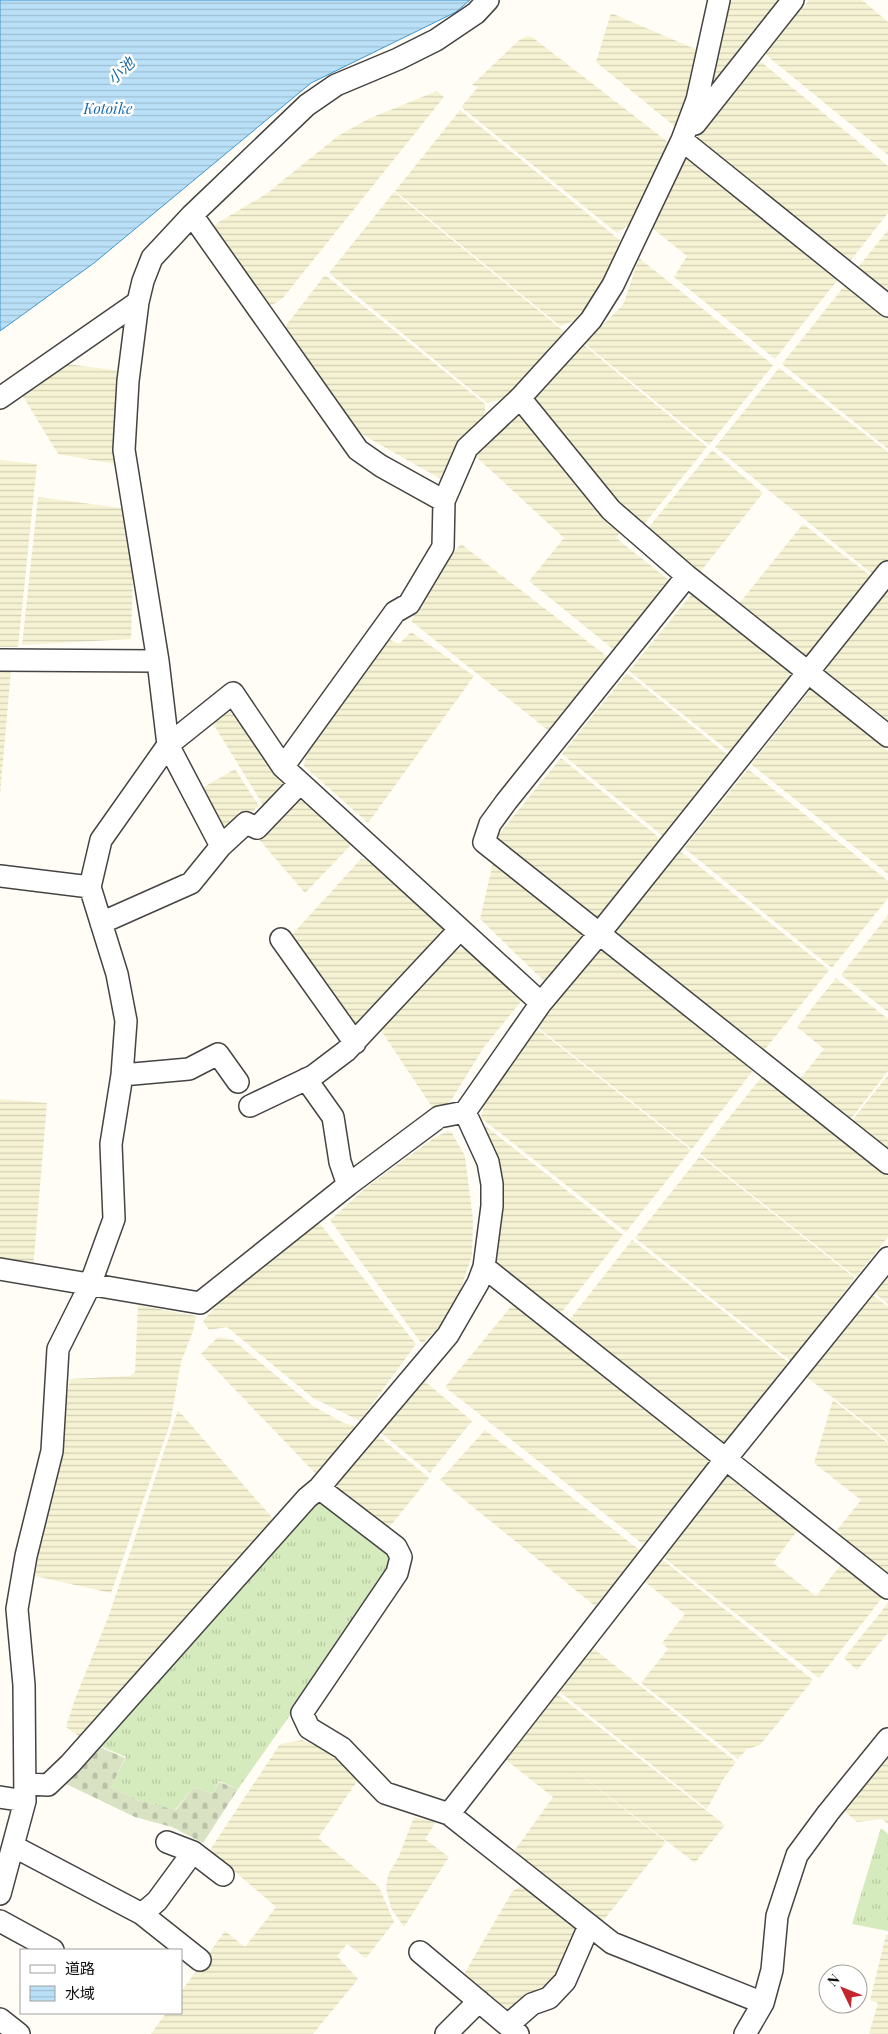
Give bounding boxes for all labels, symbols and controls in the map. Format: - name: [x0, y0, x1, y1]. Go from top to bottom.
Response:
- water label: 小池: [103, 51, 140, 88]
- water label: Kotoike: [83, 98, 133, 118]
- legend: [20, 1949, 182, 2014]
- text: 道路: [65, 1958, 95, 1978]
- north arrow: [818, 1964, 868, 2014]
- text: N: [823, 1970, 844, 1990]
- text: 水域: [65, 1983, 95, 2003]

